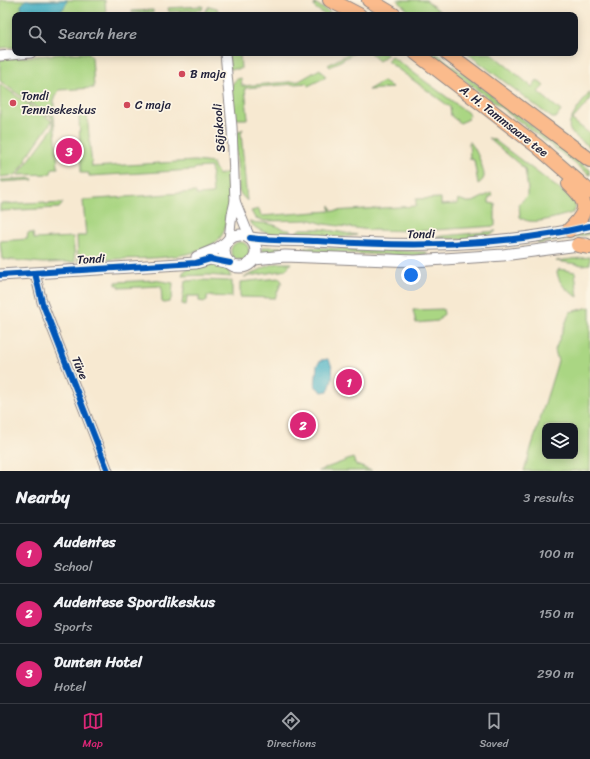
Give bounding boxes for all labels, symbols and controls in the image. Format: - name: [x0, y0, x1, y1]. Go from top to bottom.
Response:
- search box: [12, 12, 578, 56]
- text: Search here: [58, 21, 137, 47]
- icon: search: [26, 23, 48, 45]
- place label: B maja: [190, 63, 227, 85]
- marker: B maja: [177, 69, 187, 79]
- street label: A. H. Tammsaare tee: [454, 78, 553, 163]
- place label: Tondi Tennisekeskus: [21, 85, 97, 121]
- place label: C maja: [135, 94, 172, 116]
- marker: Tondi Tennisekeskus: [8, 98, 18, 108]
- marker: C maja: [122, 100, 132, 110]
- street label: Sõjakooli: [206, 102, 232, 153]
- pin: 3: [56, 136, 82, 166]
- street label: Tondi: [407, 223, 436, 245]
- street label: Tondi: [77, 247, 106, 271]
- your location: [401, 265, 421, 285]
- street label: Tüve: [65, 353, 95, 383]
- pin: 1: [336, 367, 362, 397]
- pin: 2: [290, 410, 316, 440]
- map controls: [542, 423, 578, 459]
- button: layers: [542, 423, 578, 459]
- text: Nearby: [16, 482, 70, 512]
- text: 3 results: [523, 486, 574, 509]
- text: Audentes: [54, 529, 116, 555]
- text: 1: [26, 542, 32, 565]
- text: 100 m: [539, 542, 574, 565]
- text: School: [54, 555, 92, 578]
- text: Audentese Spordikeskus: [54, 589, 215, 615]
- text: 2: [25, 602, 33, 625]
- text: 150 m: [539, 602, 574, 625]
- text: Sports: [54, 615, 92, 638]
- text: Dunten Hotel: [54, 649, 142, 675]
- text: 3: [25, 662, 33, 685]
- text: 290 m: [537, 662, 574, 685]
- text: Hotel: [54, 675, 86, 698]
- tab: Map: [82, 710, 104, 753]
- tab: Directions: [267, 710, 316, 753]
- tab: Saved: [479, 710, 508, 753]

